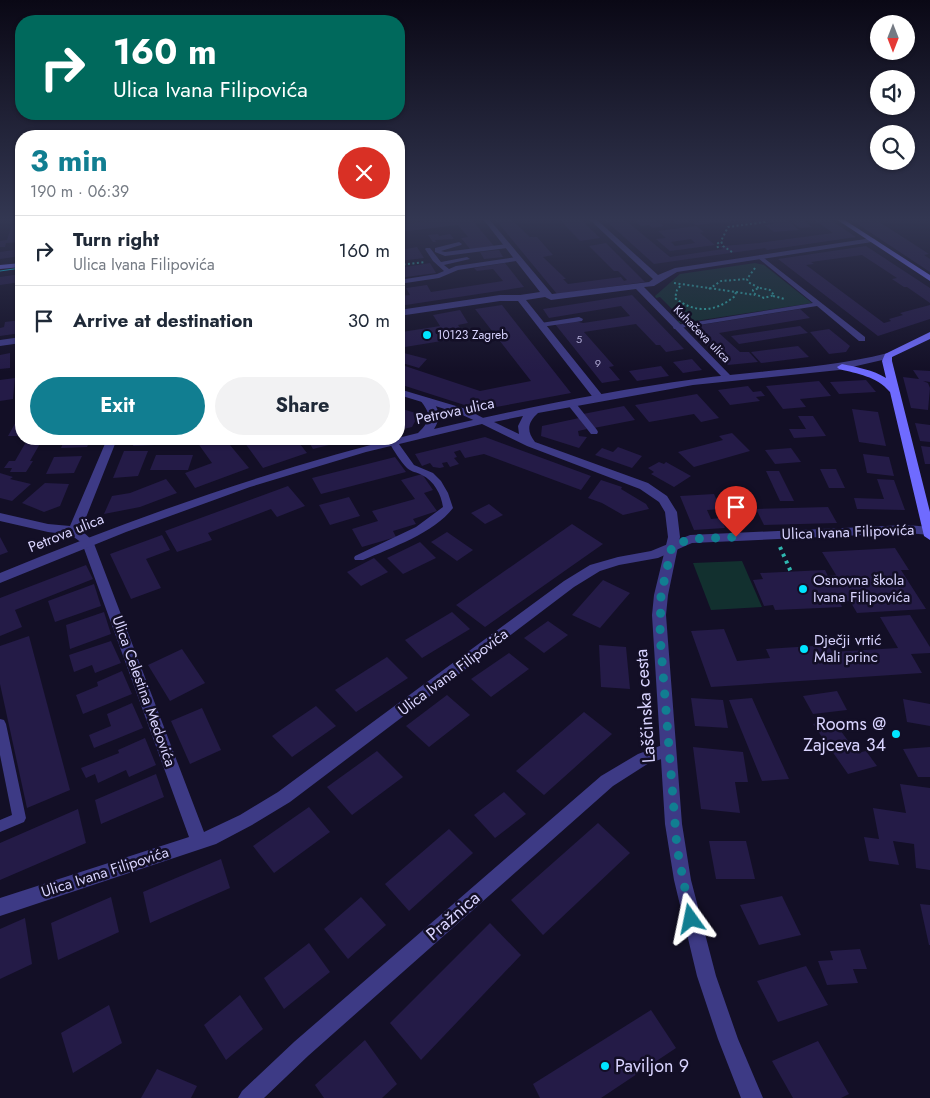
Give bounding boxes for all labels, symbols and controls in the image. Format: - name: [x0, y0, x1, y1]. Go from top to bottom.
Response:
- north arrow: [870, 15, 915, 60]
- map controls: [870, 15, 915, 170]
- text: 160 m: [113, 27, 217, 77]
- icon: right: [30, 35, 95, 100]
- button: sound: [870, 70, 915, 115]
- text: Ulica Ivana Filipovića: [113, 73, 308, 105]
- button: search: [870, 125, 915, 170]
- text: 3 min: [30, 139, 108, 182]
- button: close: [338, 147, 390, 199]
- text: 190 m · 06:39: [30, 180, 129, 203]
- text: Turn right: [73, 226, 159, 253]
- icon: right: [30, 237, 58, 265]
- text: 160 m: [339, 237, 390, 264]
- text: Ulica Ivana Filipovića: [73, 253, 215, 276]
- street label: Kuhačeva ulica: [669, 301, 735, 367]
- icon: arrive: [30, 307, 58, 335]
- text: Arrive at destination: [73, 307, 253, 334]
- text: 30 m: [348, 307, 390, 334]
- place label: 10123 Zagreb: [437, 326, 508, 344]
- marker: 10123 Zagreb: [421, 329, 433, 341]
- house number: 5: [576, 331, 582, 347]
- house number: 9: [595, 355, 601, 371]
- button: Exit: [30, 377, 205, 435]
- button: Share: [215, 377, 390, 435]
- street label: Petrova ulica: [414, 392, 496, 430]
- pin: [715, 486, 757, 537]
- icon: arrive: [722, 493, 750, 521]
- street label: Petrova ulica: [25, 508, 107, 558]
- street label: Ulica Ivana Filipovića: [781, 519, 915, 545]
- place label: Osnovna škola Ivana Filipovića: [813, 569, 910, 608]
- marker: Osnovna škola Ivana Filipovića: [797, 583, 809, 595]
- street label: Ulica Celestina Medovića: [106, 612, 182, 770]
- street label: Ulica Ivana Filipovića: [393, 623, 513, 721]
- place label: Dječji vrtić Mali princ: [814, 629, 881, 668]
- marker: Dječji vrtić Mali princ: [798, 643, 810, 655]
- street label: Laščinska cesta: [628, 648, 662, 764]
- place label: Rooms @ Zajceva 34: [803, 711, 886, 758]
- marker: Rooms @ Zajceva 34: [890, 728, 902, 740]
- street label: Ulica Ivana Filipovića: [38, 841, 172, 903]
- street label: Pražnica: [420, 885, 486, 947]
- position arrow: [664, 892, 716, 944]
- place label: Paviljon 9: [615, 1053, 689, 1079]
- marker: Paviljon 9: [599, 1060, 611, 1072]

